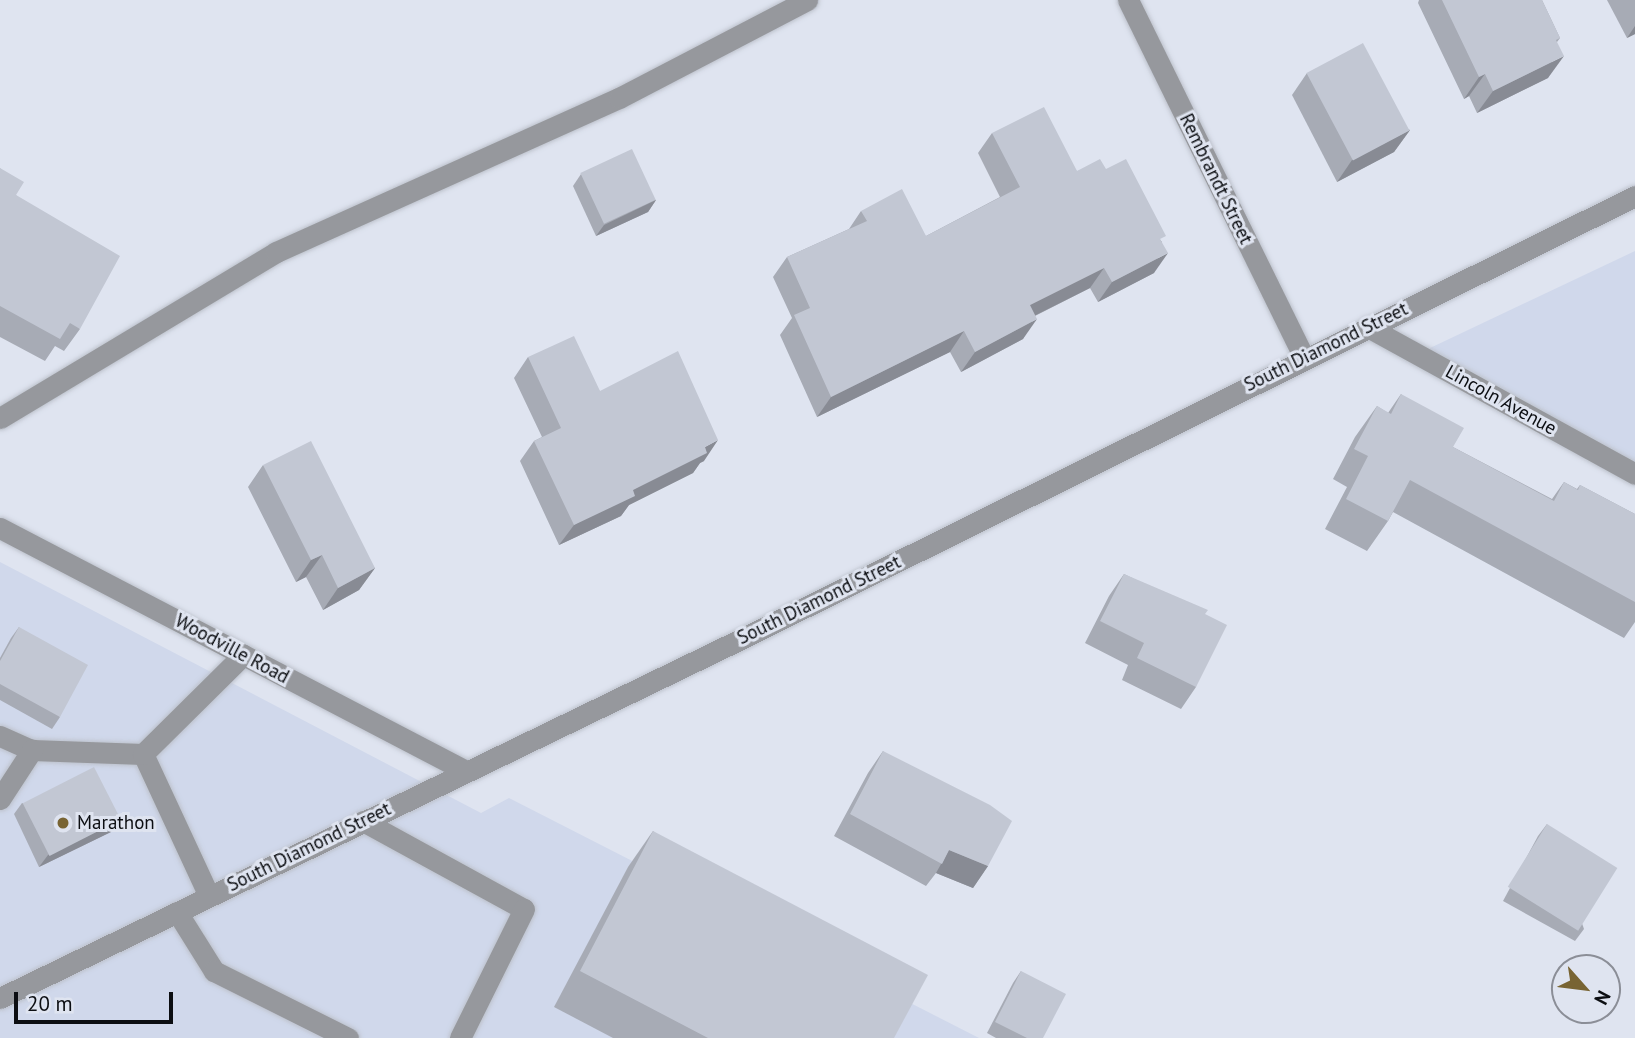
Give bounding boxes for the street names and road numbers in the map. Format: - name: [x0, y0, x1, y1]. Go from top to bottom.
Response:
- street label: Rembrandt Street: [1175, 110, 1257, 248]
- street label: South Diamond Street: [1240, 297, 1412, 397]
- street label: Lincoln Avenue: [1441, 360, 1561, 440]
- street label: South Diamond Street: [733, 550, 905, 650]
- street label: Woodville Road: [171, 609, 293, 689]
- street label: South Diamond Street: [223, 797, 395, 897]

